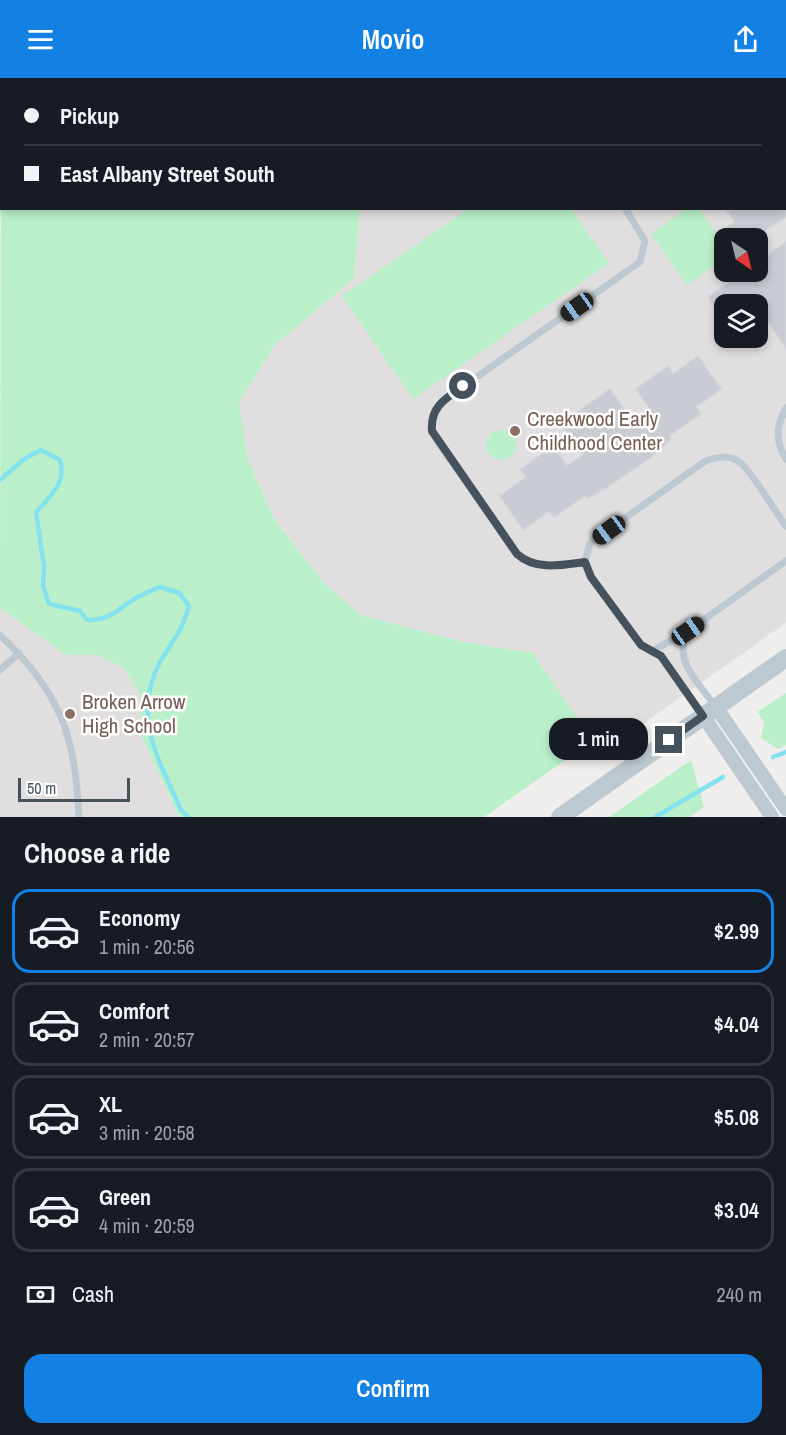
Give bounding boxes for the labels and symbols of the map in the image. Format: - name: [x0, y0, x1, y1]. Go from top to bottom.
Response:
- north arrow: [714, 228, 768, 282]
- car: [557, 289, 597, 325]
- route start: [449, 372, 476, 399]
- place label: Creekwood Early Childhood Center: [527, 404, 662, 457]
- marker: Creekwood Early Childhood Center: [508, 424, 522, 438]
- car: [589, 512, 629, 548]
- car: [668, 613, 708, 649]
- place label: Broken Arrow High School: [82, 687, 186, 740]
- marker: Broken Arrow High School: [63, 707, 77, 721]
- callout: 1 min: [549, 719, 648, 761]
- route end: [655, 726, 682, 753]
- scale bar: [18, 775, 130, 802]

